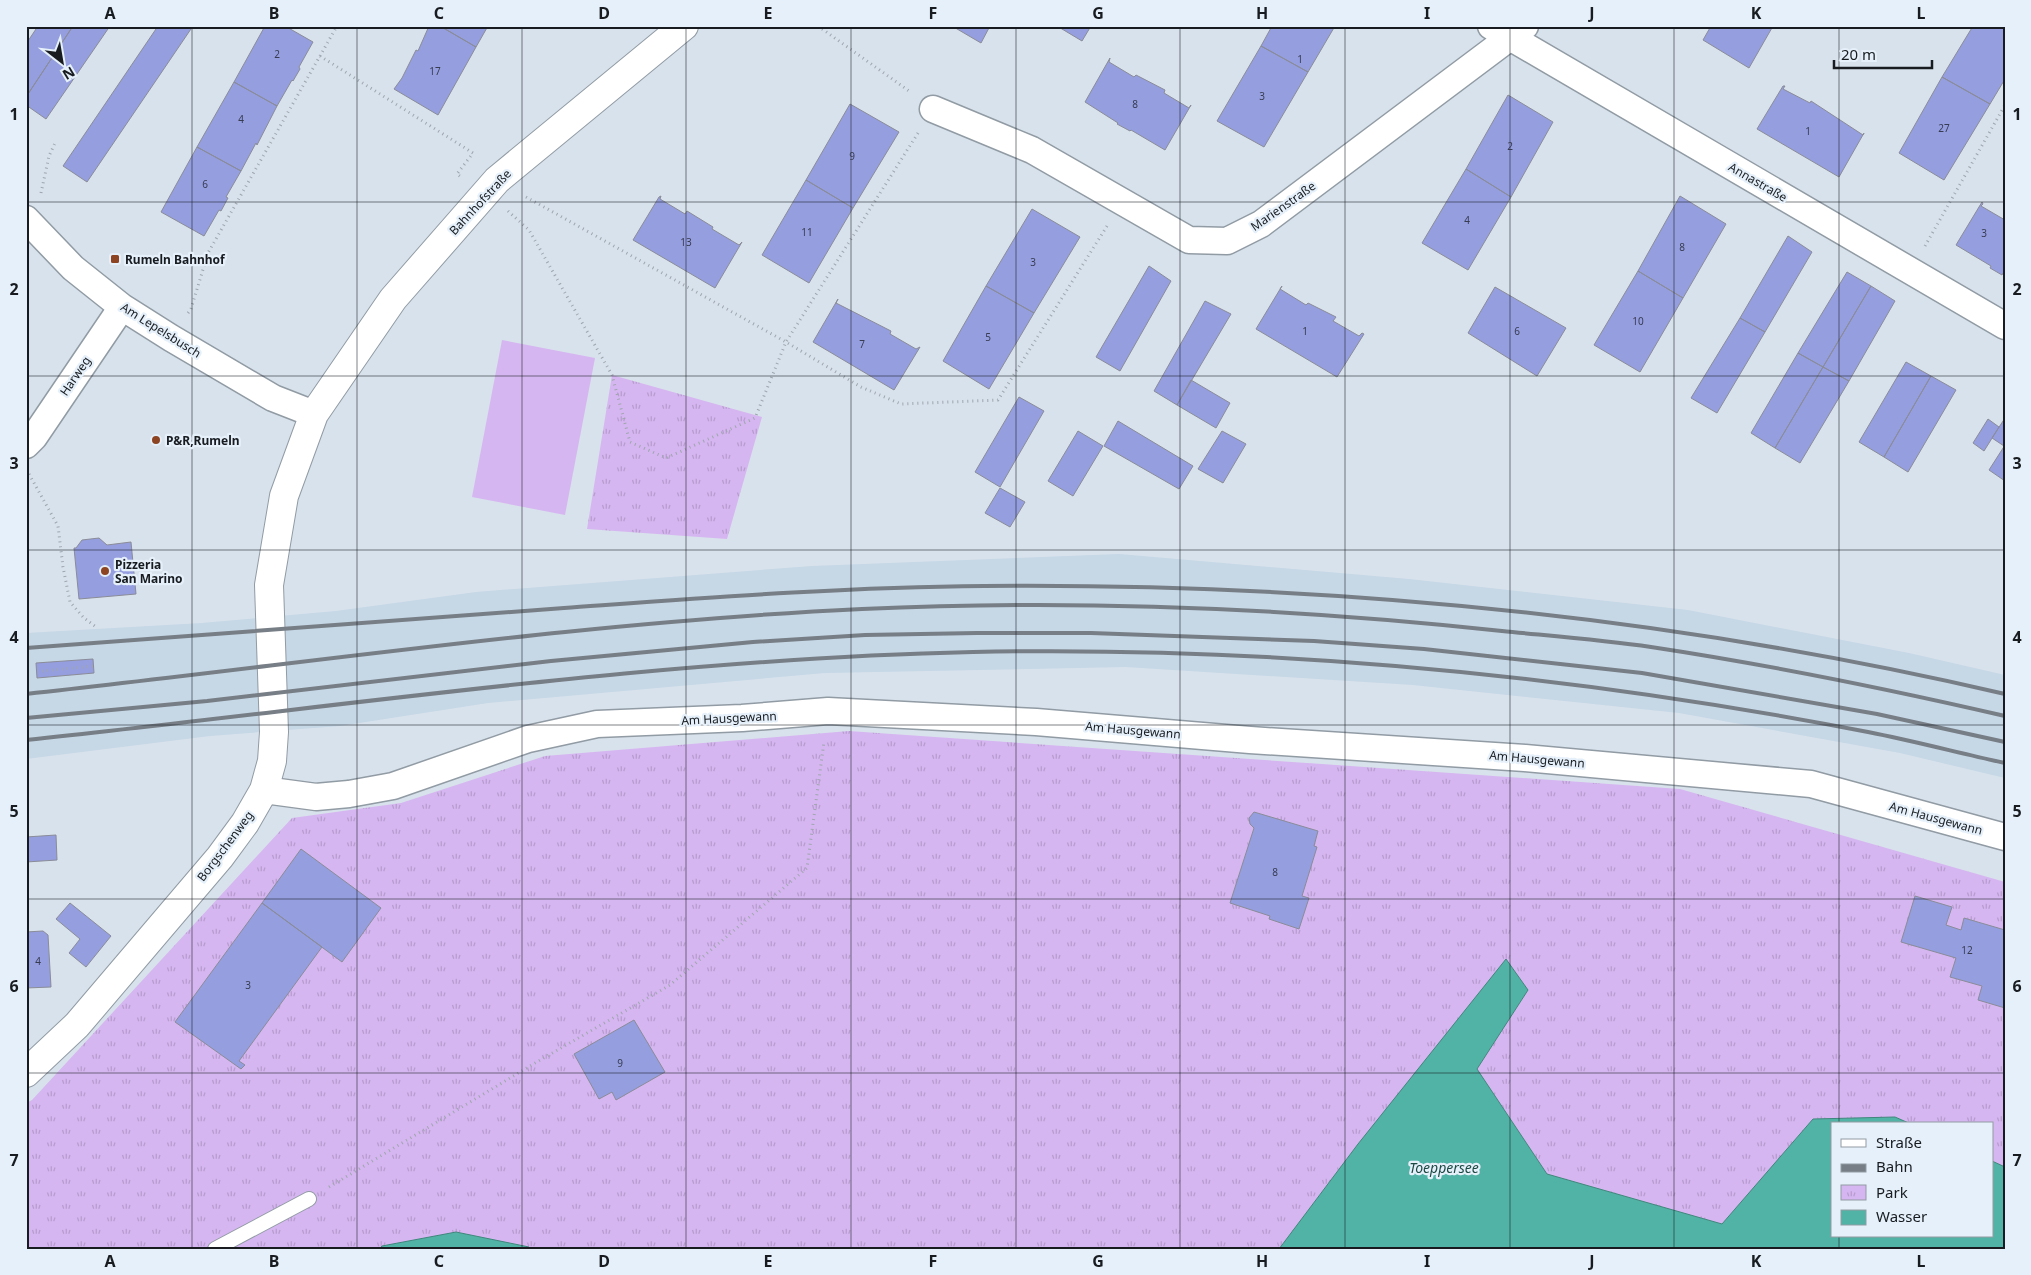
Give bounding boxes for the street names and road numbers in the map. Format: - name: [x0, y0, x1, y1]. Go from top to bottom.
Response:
- street label: Annastraße: [1726, 158, 1791, 206]
- street label: Bahnhofstraße: [445, 165, 515, 239]
- street label: Marienstraße: [1247, 177, 1319, 235]
- street label: Am Lepelsbusch: [118, 298, 204, 362]
- street label: Harweg: [56, 353, 94, 399]
- street label: Am Hausgewann: [681, 707, 777, 729]
- street label: Am Hausgewann: [1085, 717, 1181, 743]
- street label: Am Hausgewann: [1489, 746, 1585, 772]
- street label: Am Hausgewann: [1888, 797, 1984, 839]
- street label: Borgschenweg: [193, 807, 257, 885]

